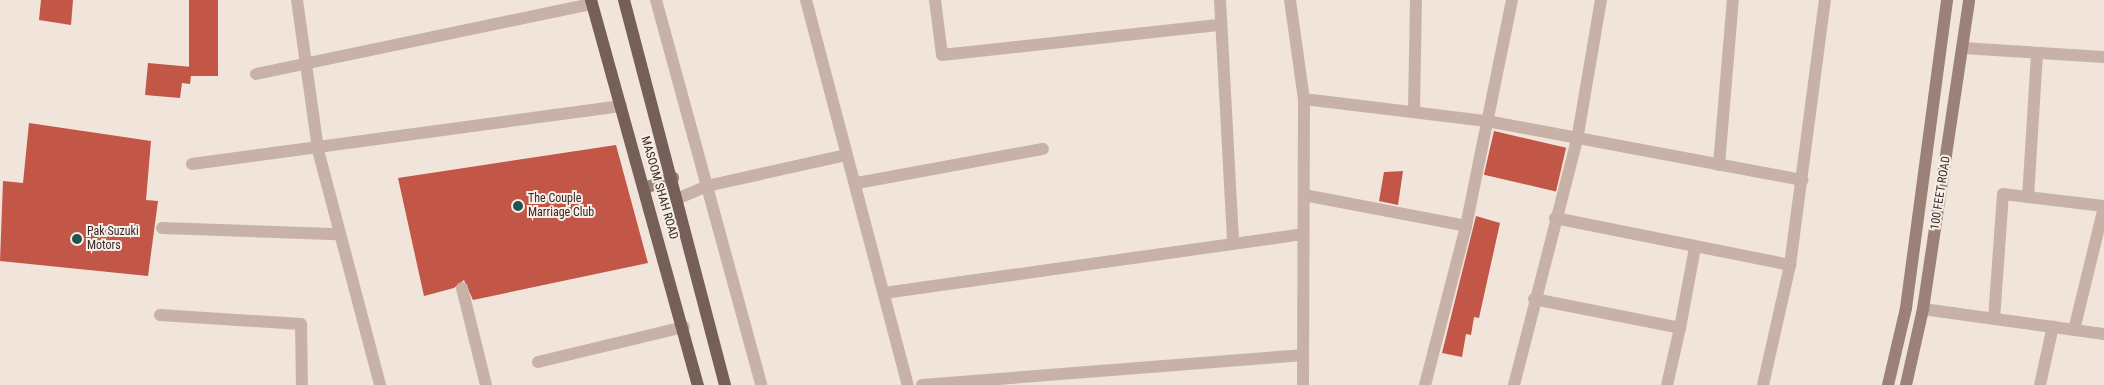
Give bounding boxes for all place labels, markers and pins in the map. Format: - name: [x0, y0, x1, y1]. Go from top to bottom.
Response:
- place label: The Couple Marriage Club: [528, 192, 594, 220]
- marker: The Couple Marriage Club: [512, 200, 524, 212]
- place label: Pak Suzuki Motors: [87, 225, 139, 253]
- marker: Pak Suzuki Motors: [71, 233, 83, 245]

